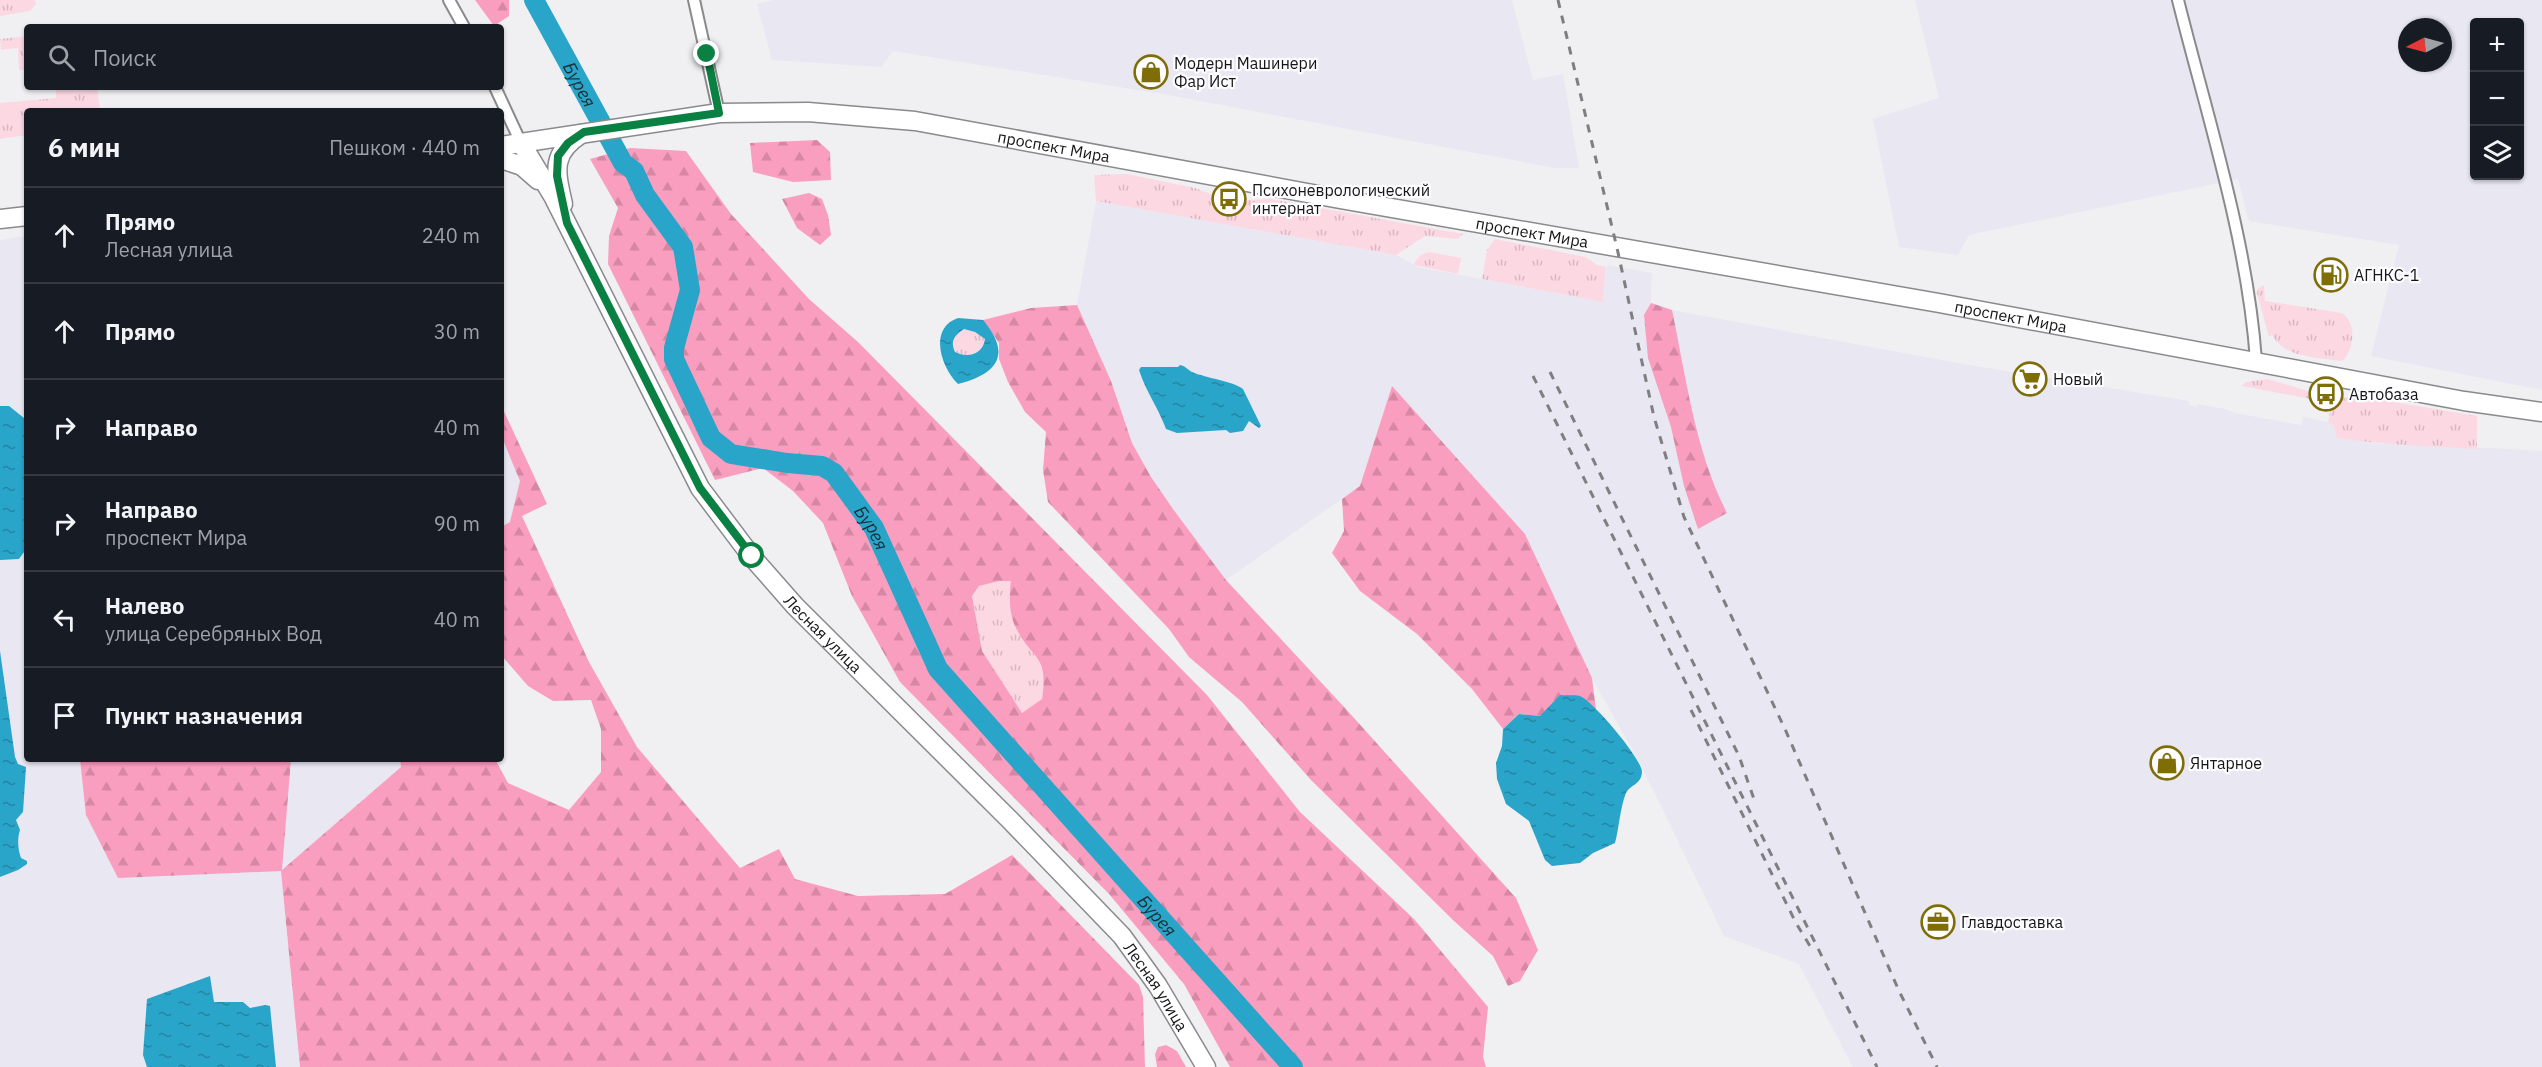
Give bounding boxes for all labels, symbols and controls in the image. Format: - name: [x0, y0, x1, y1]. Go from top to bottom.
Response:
- north arrow: [2398, 18, 2452, 72]
- map controls: [2470, 18, 2524, 180]
- button: +: [2470, 18, 2524, 72]
- search box: [24, 24, 504, 90]
- route end: [693, 40, 719, 66]
- icon: search: [45, 41, 78, 74]
- text: Поиск: [93, 43, 157, 72]
- place label: Модерн Машинери Фар Ист: [1174, 53, 1317, 91]
- shop icon: Модерн Машинери Фар Ист: [1133, 54, 1169, 90]
- water label: Бурея: [558, 58, 602, 111]
- button: −: [2470, 72, 2524, 126]
- street label: проспект Мира: [996, 126, 1112, 167]
- button: layers: [2470, 126, 2524, 180]
- text: 6 мин: [48, 130, 120, 164]
- text: Пешком · 440 m: [329, 134, 480, 161]
- place label: Психоневрологический интернат: [1252, 180, 1430, 218]
- bus stop icon: Психоневрологический интернат: [1211, 181, 1247, 217]
- text: Прямо: [105, 207, 175, 236]
- street label: проспект Мира: [1474, 213, 1590, 252]
- icon: ahead: [48, 219, 81, 252]
- text: 240 m: [422, 222, 480, 249]
- text: Лесная улица: [105, 236, 233, 263]
- fuel station icon: АГНКС-1: [2313, 257, 2349, 293]
- place label: АГНКС-1: [2354, 265, 2419, 285]
- street label: проспект Мира: [1953, 296, 2069, 337]
- icon: ahead: [48, 315, 81, 348]
- text: Прямо: [105, 317, 175, 346]
- text: 30 m: [434, 318, 480, 345]
- supermarket icon: Новый: [2012, 361, 2048, 397]
- place label: Новый: [2053, 369, 2103, 389]
- bus stop icon: Автобаза: [2308, 376, 2344, 412]
- place label: Автобаза: [2349, 384, 2419, 404]
- icon: right: [48, 411, 81, 444]
- text: Направо: [105, 413, 198, 442]
- text: 40 m: [434, 414, 480, 441]
- text: Направо: [105, 495, 198, 524]
- water label: Бурея: [850, 500, 894, 553]
- icon: right: [48, 507, 81, 540]
- text: 90 m: [434, 510, 480, 537]
- text: проспект Мира: [105, 524, 247, 551]
- route start: [738, 542, 764, 568]
- text: Налево: [105, 591, 184, 620]
- street label: Лесная улица: [780, 591, 867, 677]
- icon: left: [48, 603, 81, 636]
- text: 40 m: [434, 606, 480, 633]
- text: улица Серебряных Вод: [105, 620, 322, 647]
- icon: arrive: [48, 699, 81, 732]
- text: Пункт назначения: [105, 701, 303, 730]
- shop icon: Янтарное: [2149, 745, 2185, 781]
- place label: Янтарное: [2190, 753, 2262, 773]
- water label: Бурея: [1133, 889, 1182, 941]
- office icon: Главдоставка: [1920, 904, 1956, 940]
- place label: Главдоставка: [1961, 912, 2063, 932]
- street label: Лесная улица: [1120, 938, 1193, 1035]

